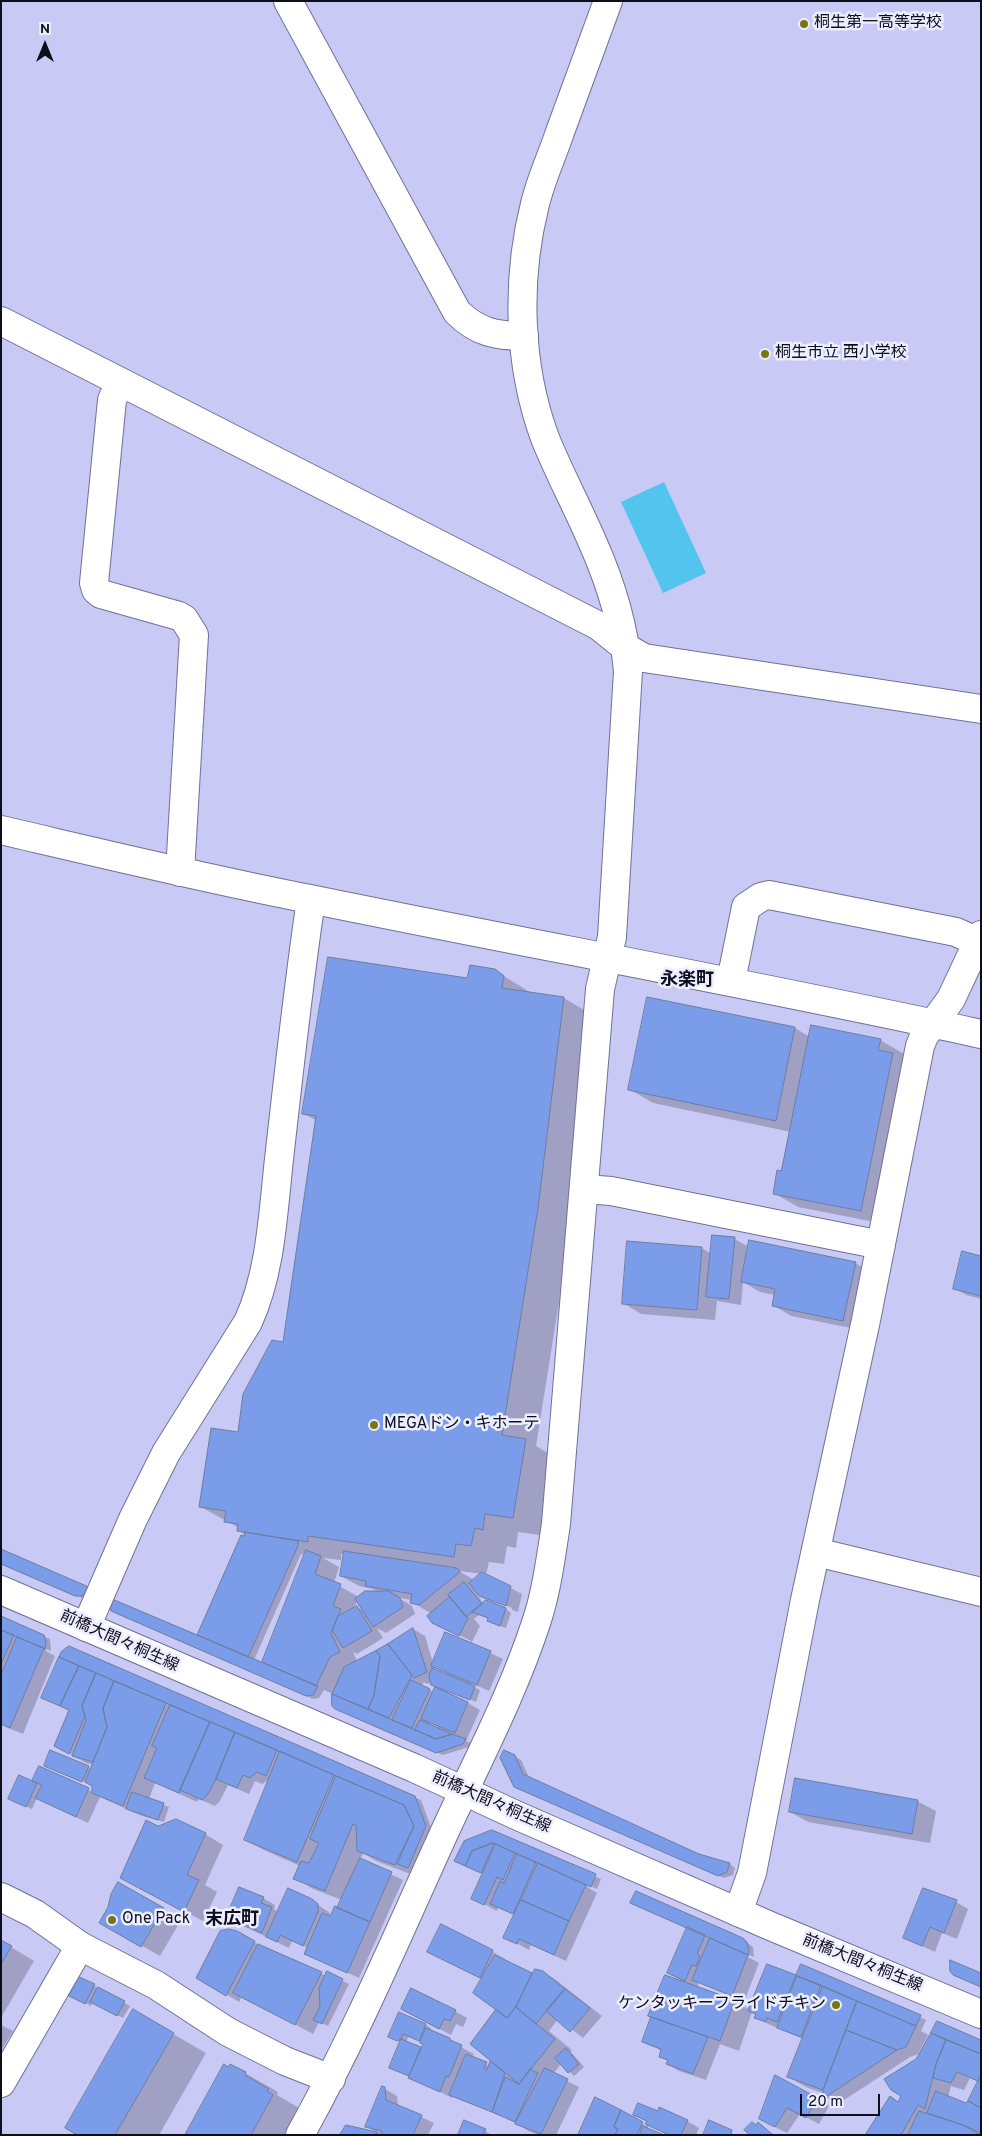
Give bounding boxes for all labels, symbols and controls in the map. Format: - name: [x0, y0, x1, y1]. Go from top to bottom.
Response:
- place label: 桐生第一高等学校: [814, 14, 942, 34]
- marker: 桐生第一高等学校: [798, 18, 810, 30]
- north arrow: [20, 20, 70, 70]
- text: N: [40, 21, 50, 38]
- place label: 桐生市立 西小学校: [775, 344, 907, 364]
- marker: 桐生市立 西小学校: [759, 348, 771, 360]
- district label: 永楽町: [660, 970, 714, 992]
- place label: MEGAドン・キホーテ: [384, 1415, 539, 1435]
- marker: MEGAドン・キホーテ: [368, 1419, 380, 1431]
- street label: 前橋大間々桐生線: [57, 1607, 181, 1677]
- street label: 前橋大間々桐生線: [429, 1768, 553, 1838]
- district label: 末広町: [205, 1909, 259, 1931]
- place label: One Pack: [122, 1910, 190, 1930]
- marker: One Pack: [106, 1914, 118, 1926]
- street label: 前橋大間々桐生線: [799, 1931, 925, 1997]
- place label: ケンタッキーフライドチキン: [618, 1995, 826, 2015]
- marker: ケンタッキーフライドチキン: [830, 1999, 842, 2011]
- scale bar: [802, 2084, 882, 2116]
- text: 20 m: [808, 2093, 843, 2112]

